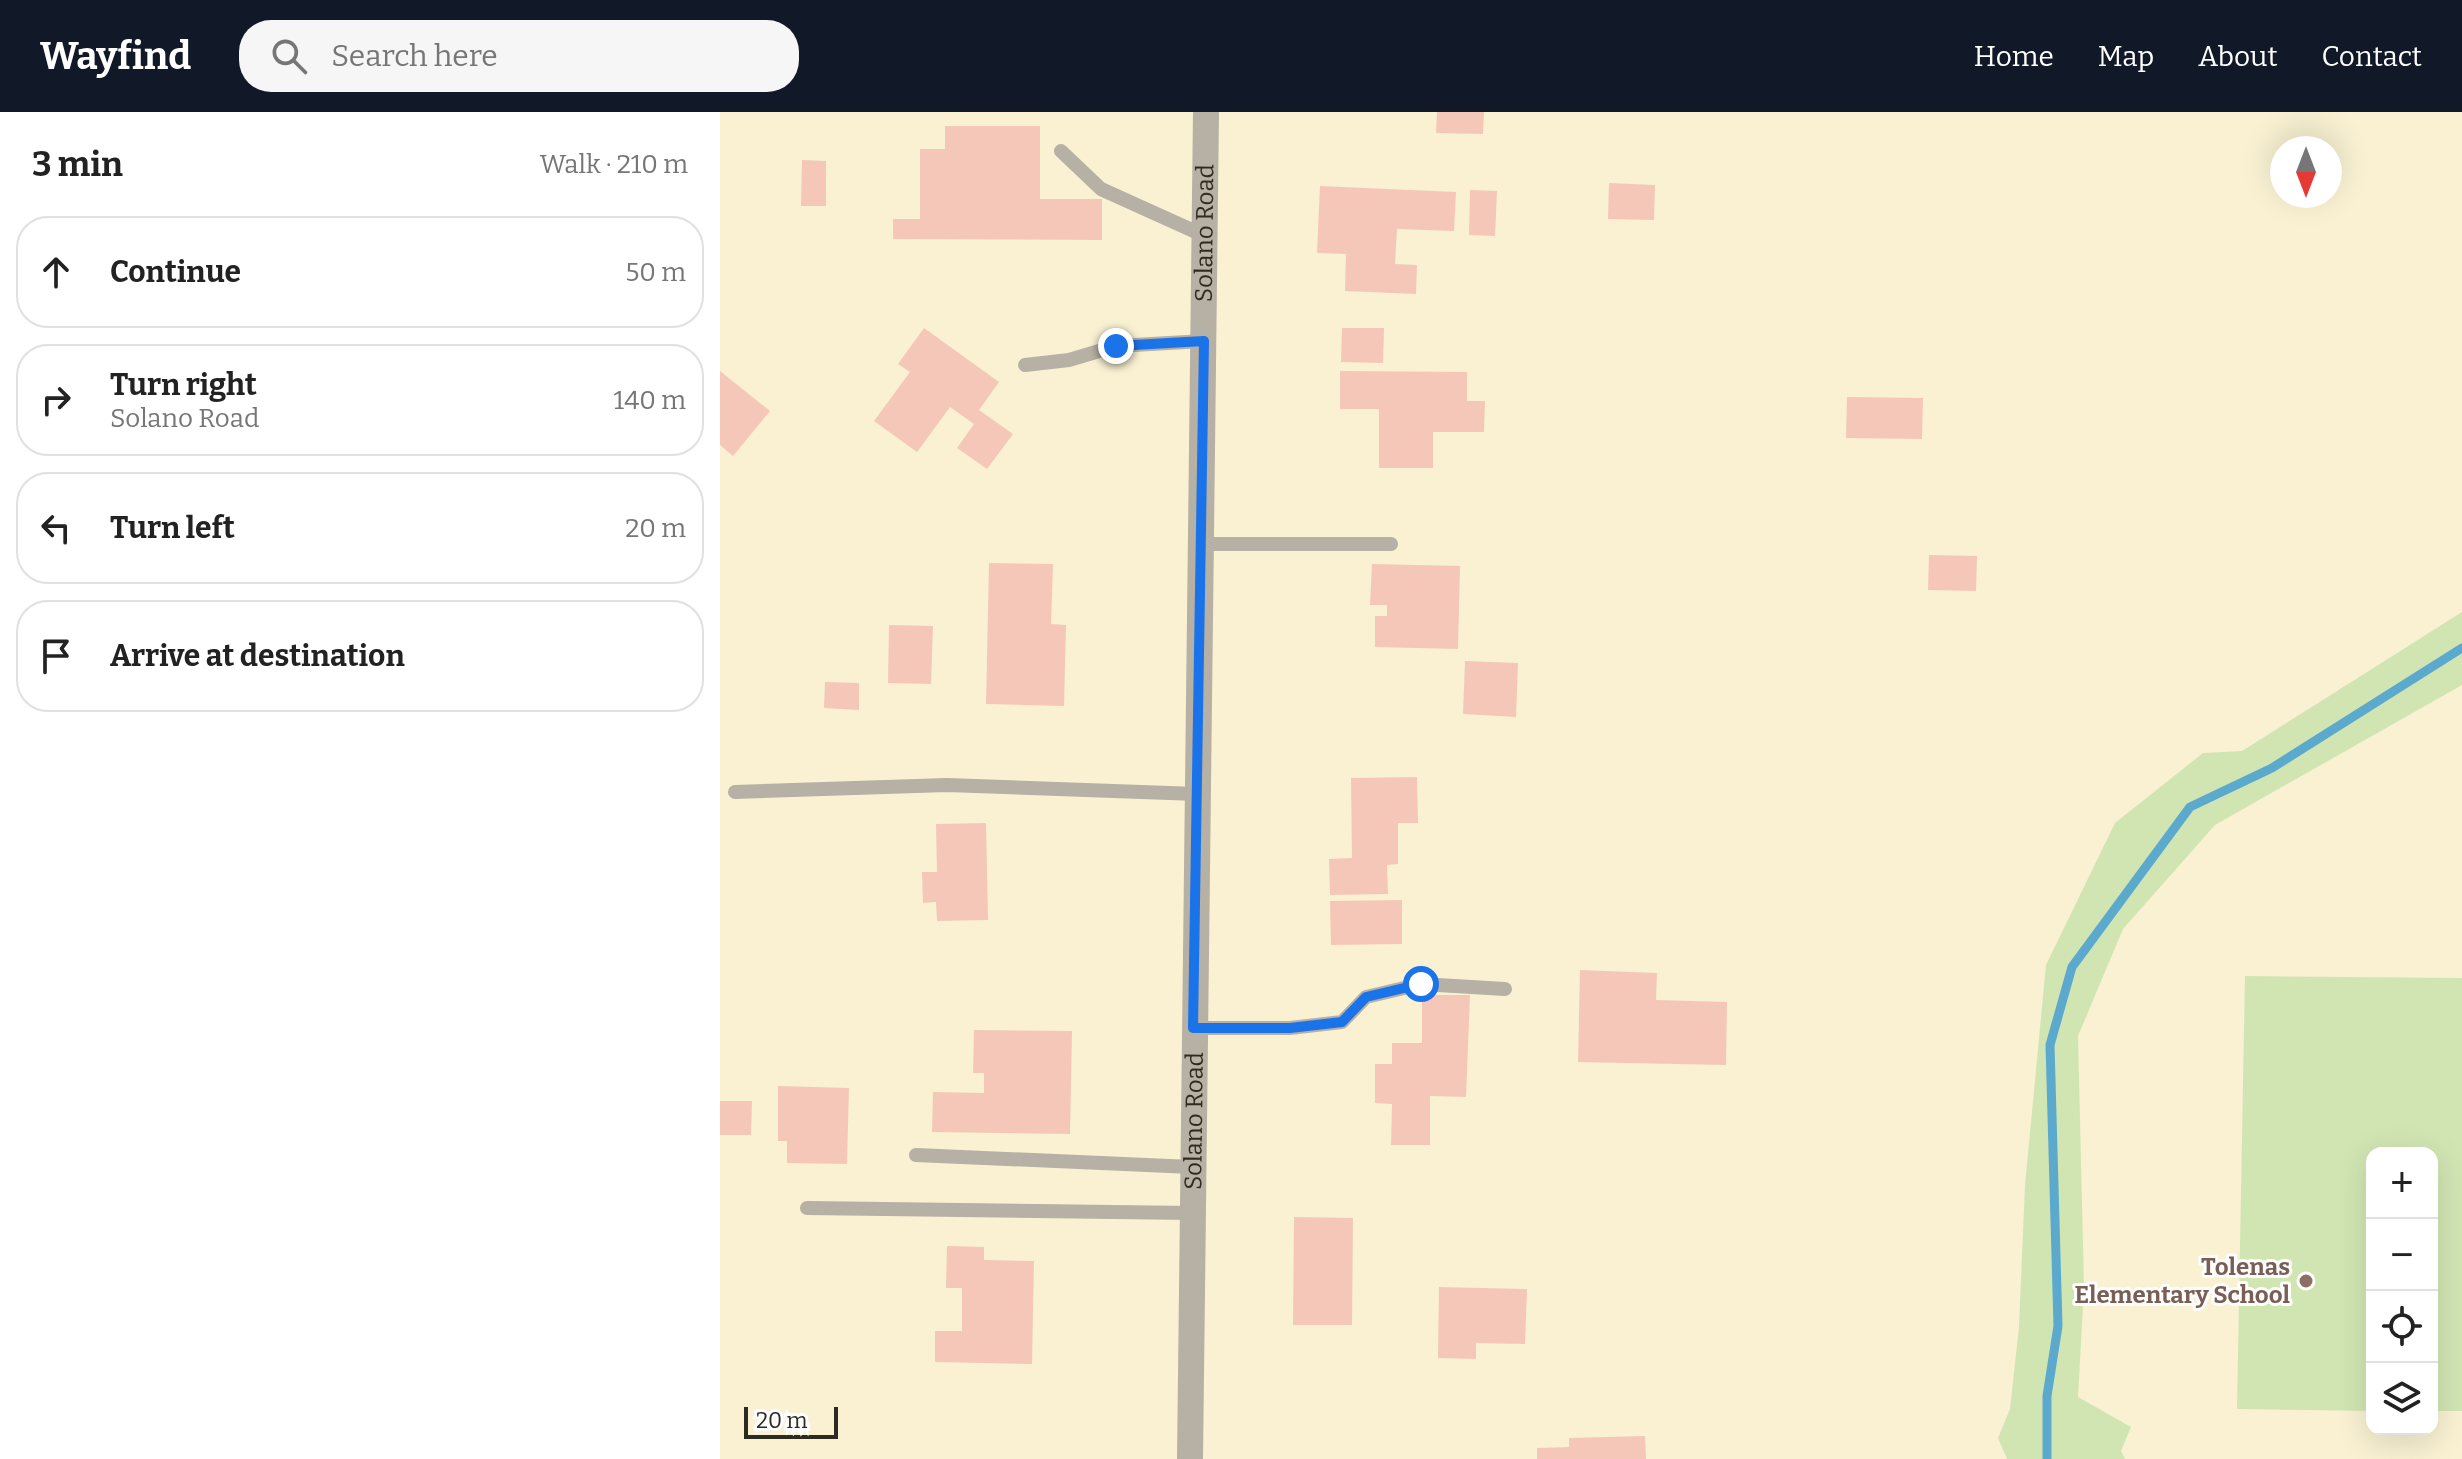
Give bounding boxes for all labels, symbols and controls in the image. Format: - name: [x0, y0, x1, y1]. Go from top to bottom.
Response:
- search box: [239, 20, 799, 92]
- text: Wayfind: [40, 33, 191, 79]
- icon: search: [267, 34, 311, 78]
- text: Search here: [331, 38, 498, 74]
- text: Home: [1974, 40, 2054, 73]
- text: Map: [2098, 40, 2154, 73]
- text: About: [2198, 40, 2278, 73]
- text: Contact: [2322, 40, 2422, 73]
- north arrow: [2270, 136, 2342, 208]
- text: 3 min: [32, 144, 123, 185]
- text: Walk · 210 m: [540, 149, 688, 180]
- street label: Solano Road: [1190, 164, 1219, 302]
- icon: ahead: [34, 250, 78, 294]
- text: Continue: [110, 254, 241, 290]
- text: 50 m: [625, 257, 686, 288]
- route end: [1098, 328, 1134, 364]
- text: Turn right: [110, 367, 257, 403]
- icon: right: [34, 378, 78, 422]
- text: 140 m: [614, 385, 686, 416]
- text: Solano Road: [110, 403, 259, 434]
- icon: left: [34, 506, 78, 550]
- text: Turn left: [110, 510, 235, 546]
- text: 20 m: [625, 513, 686, 544]
- icon: arrive: [34, 634, 78, 678]
- text: Arrive at destination: [110, 638, 405, 674]
- route start: [1403, 966, 1439, 1002]
- street label: Solano Road: [1179, 1052, 1209, 1190]
- map controls: [2366, 1147, 2438, 1435]
- button: +: [2366, 1147, 2438, 1219]
- button: −: [2366, 1219, 2438, 1291]
- place label: Tolenas Elementary School: [2074, 1253, 2291, 1309]
- marker: Tolenas Elementary School: [2297, 1272, 2315, 1290]
- button: locate: [2366, 1291, 2438, 1363]
- button: layers: [2366, 1363, 2438, 1435]
- scale bar: [744, 1403, 838, 1439]
- text: 20 m: [756, 1407, 807, 1434]

